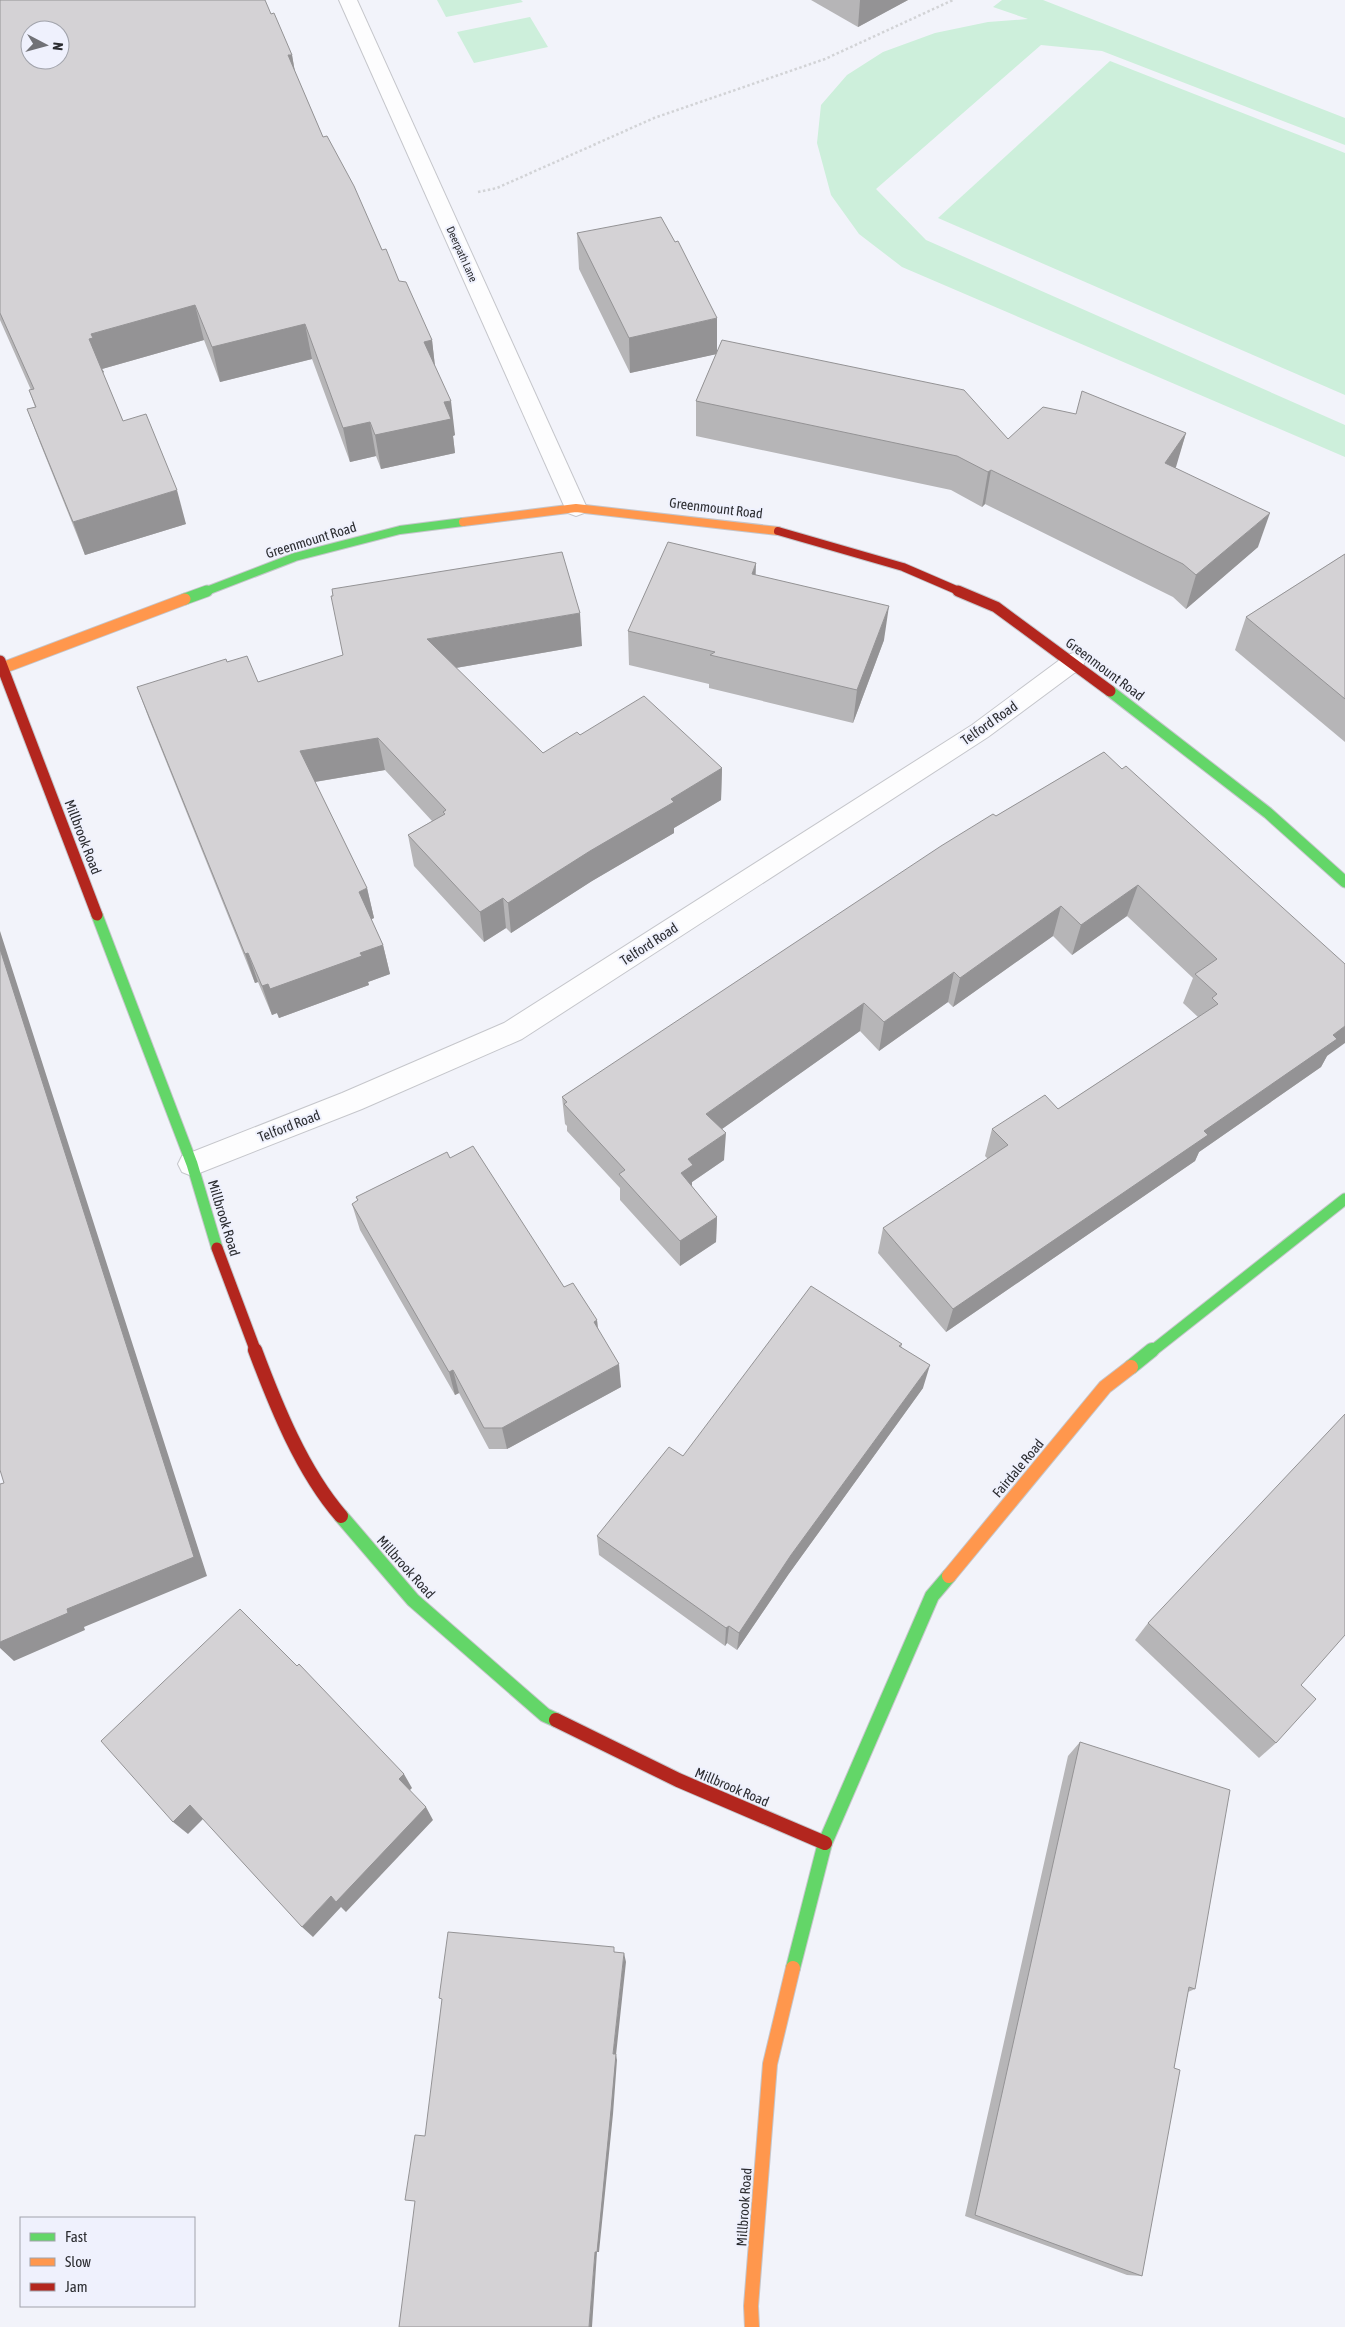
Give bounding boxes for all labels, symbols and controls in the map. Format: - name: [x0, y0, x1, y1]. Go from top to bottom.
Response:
- north arrow: [20, 20, 70, 70]
- text: N: [50, 41, 66, 51]
- street label: Deerpath Lane: [444, 224, 480, 284]
- street label: Greenmount Road: [668, 494, 764, 522]
- street label: Greenmount Road: [264, 519, 358, 561]
- street label: Greenmount Road: [1063, 634, 1147, 704]
- street label: Telford Road: [958, 698, 1020, 748]
- street label: Millbrook Road: [61, 797, 105, 877]
- street label: Telford Road: [617, 920, 681, 968]
- street label: Telford Road: [256, 1107, 322, 1145]
- street label: Millbrook Road: [205, 1178, 243, 1258]
- street label: Fairdale Road: [989, 1436, 1047, 1500]
- street label: Millbrook Road: [374, 1532, 438, 1602]
- street label: Millbrook Road: [693, 1764, 771, 1810]
- street label: Millbrook Road: [733, 2167, 755, 2247]
- legend: [20, 2217, 195, 2307]
- text: Fast: [65, 2228, 87, 2245]
- text: Slow: [65, 2253, 91, 2270]
- text: Jam: [65, 2278, 88, 2295]

